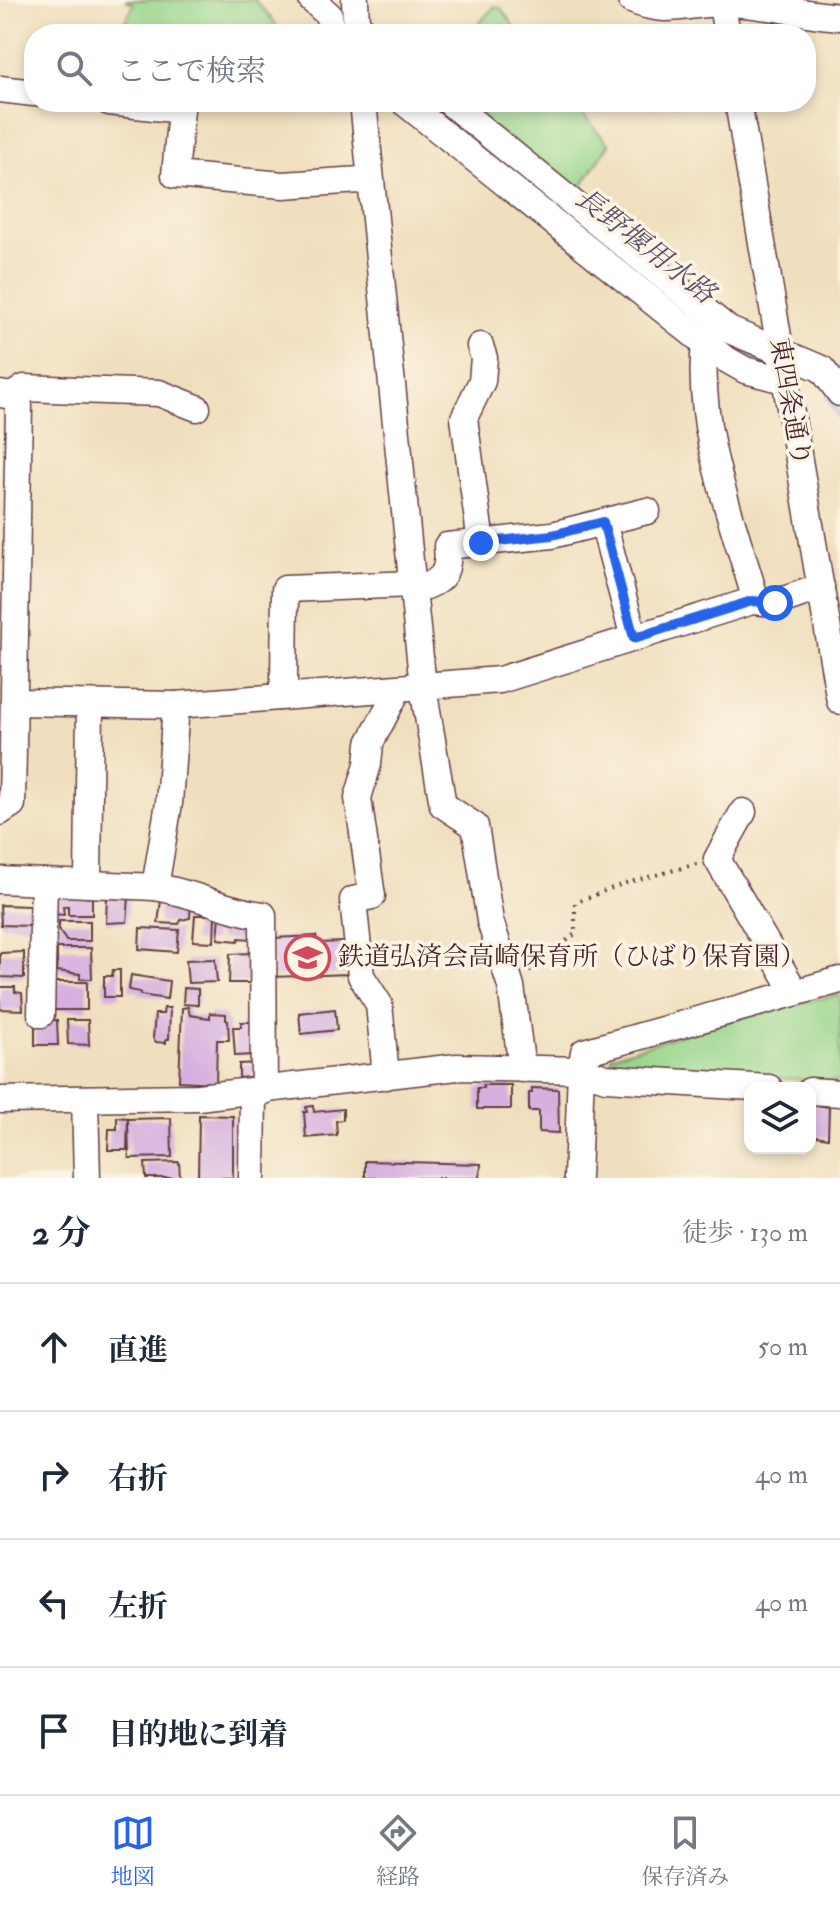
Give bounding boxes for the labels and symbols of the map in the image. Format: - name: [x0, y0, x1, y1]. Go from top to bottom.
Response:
- water label: 長野堰用水路: [568, 180, 724, 313]
- street label: 東四条通り: [763, 335, 817, 469]
- route end: [463, 525, 499, 561]
- route start: [757, 585, 793, 621]
- school or university icon: 鉄道弘済会高崎保育所（ひばり保育園）: [283, 933, 331, 981]
- place label: 鉄道弘済会高崎保育所（ひばり保育園）: [338, 941, 806, 973]

